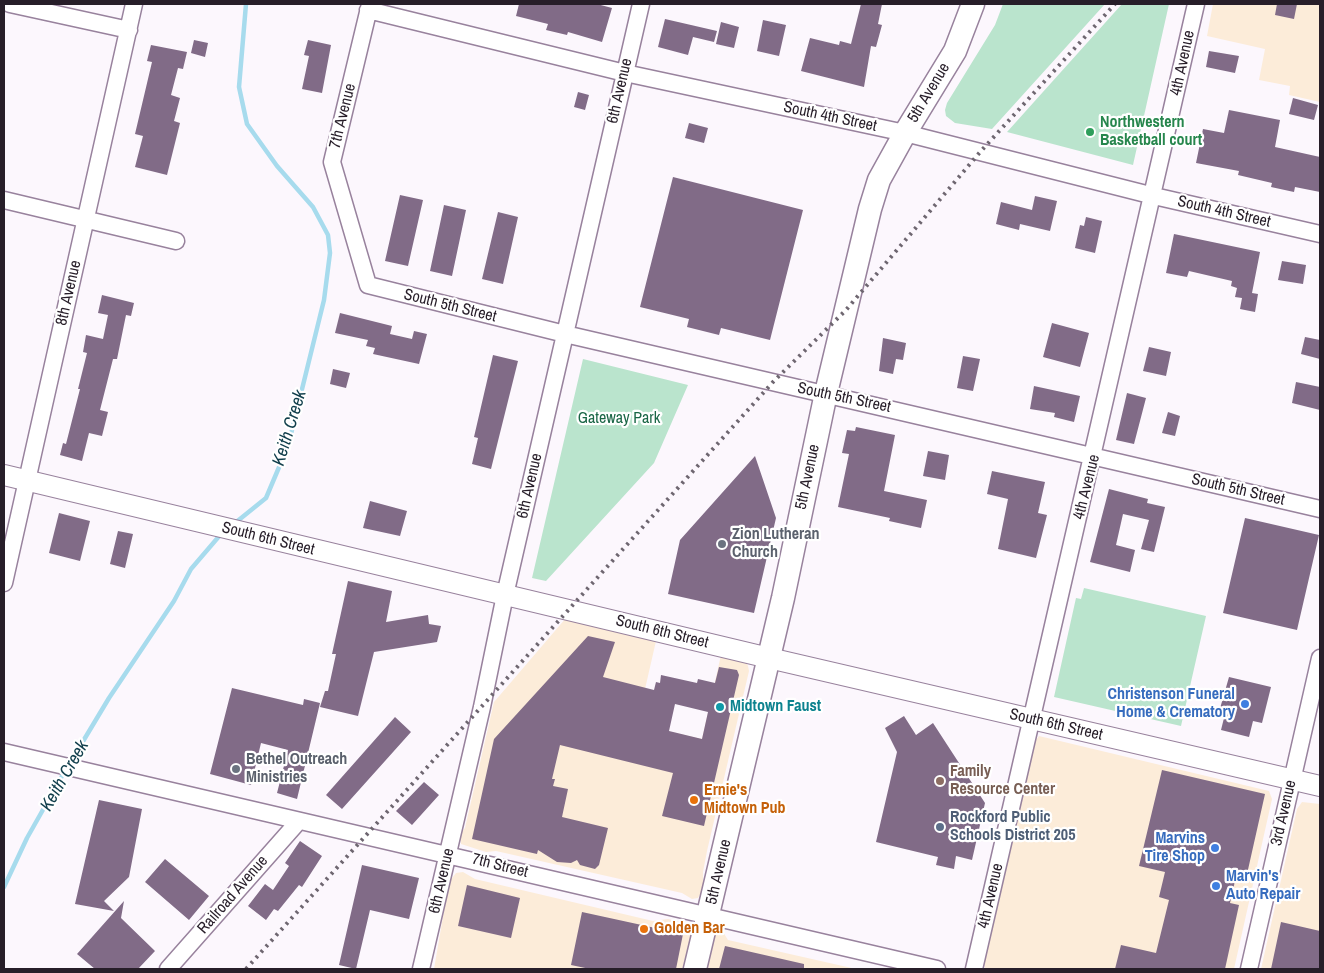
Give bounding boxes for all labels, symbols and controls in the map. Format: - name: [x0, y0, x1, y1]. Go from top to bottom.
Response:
- street label: 4th Avenue: [1167, 29, 1199, 97]
- street label: 6th Avenue: [603, 57, 637, 125]
- street label: 5th Avenue: [904, 60, 954, 126]
- street label: 7th Avenue: [326, 82, 360, 150]
- street label: South 4th Street: [782, 98, 878, 136]
- place label: Northwestern Basketball court: [1100, 113, 1202, 151]
- marker: Northwestern Basketball court: [1084, 126, 1096, 138]
- street label: South 4th Street: [1176, 192, 1272, 232]
- street label: 8th Avenue: [52, 259, 86, 327]
- street label: South 5th Street: [402, 285, 498, 327]
- street label: South 5th Street: [796, 379, 892, 417]
- water label: Keith Creek: [268, 388, 312, 468]
- park label: Gateway Park: [578, 409, 660, 429]
- street label: 5th Avenue: [792, 443, 824, 511]
- street label: 6th Avenue: [513, 452, 547, 520]
- street label: 4th Avenue: [1070, 453, 1104, 521]
- street label: South 5th Street: [1190, 470, 1286, 510]
- street label: South 6th Street: [220, 518, 316, 560]
- place label: Zion Lutheran Church: [732, 525, 819, 563]
- marker: Zion Lutheran Church: [716, 538, 728, 550]
- street label: South 6th Street: [614, 611, 710, 653]
- place label: Christenson Funeral Home & Crematory: [1107, 685, 1235, 723]
- place label: Midtown Faust: [730, 697, 821, 717]
- marker: Christenson Funeral Home & Crematory: [1239, 698, 1251, 710]
- marker: Midtown Faust: [714, 701, 726, 713]
- street label: South 6th Street: [1008, 705, 1104, 745]
- water label: Keith Creek: [36, 737, 94, 815]
- place label: Bethel Outreach Ministries: [246, 750, 347, 788]
- place label: Family Resource Center: [950, 762, 1055, 800]
- marker: Bethel Outreach Ministries: [230, 763, 242, 775]
- marker: Family Resource Center: [934, 775, 946, 787]
- street label: 3rd Avenue: [1267, 778, 1301, 848]
- place label: Ernie's Midtown Pub: [704, 781, 786, 819]
- marker: Ernie's Midtown Pub: [688, 794, 700, 806]
- place label: Rockford Public Schools District 205: [950, 808, 1075, 846]
- marker: Rockford Public Schools District 205: [934, 821, 946, 833]
- place label: Marvins Tire Shop: [1145, 829, 1205, 867]
- street label: 5th Avenue: [702, 838, 736, 906]
- marker: Marvins Tire Shop: [1209, 842, 1221, 854]
- street label: 6th Avenue: [425, 847, 459, 915]
- street label: 7th Street: [470, 850, 530, 882]
- street label: Railroad Avenue: [194, 852, 272, 938]
- street label: 4th Avenue: [974, 862, 1008, 930]
- place label: Marvin's Auto Repair: [1226, 867, 1300, 905]
- marker: Marvin's Auto Repair: [1210, 880, 1222, 892]
- place label: Golden Bar: [654, 919, 725, 939]
- marker: Golden Bar: [638, 923, 650, 935]

